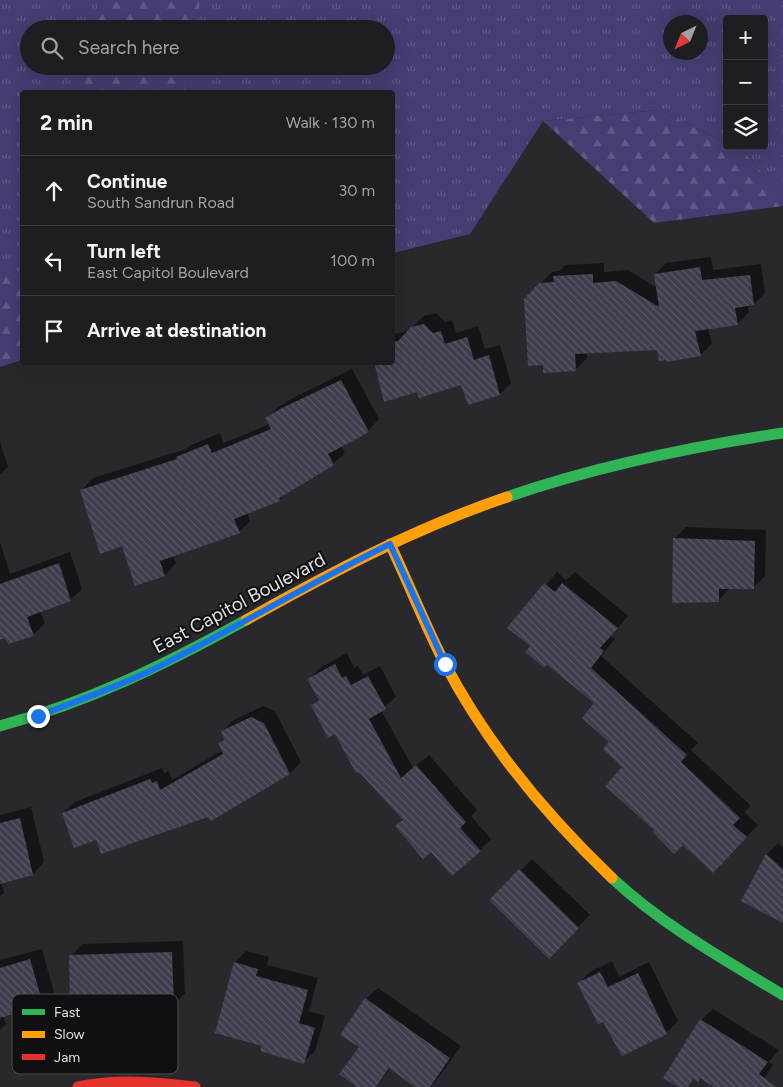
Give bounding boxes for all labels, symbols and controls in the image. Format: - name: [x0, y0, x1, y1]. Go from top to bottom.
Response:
- north arrow: [663, 15, 708, 60]
- map controls: [723, 15, 768, 150]
- button: +: [723, 15, 768, 60]
- search box: [20, 20, 395, 75]
- icon: search: [38, 34, 66, 62]
- text: Search here: [78, 36, 180, 59]
- button: −: [723, 60, 768, 105]
- button: layers: [723, 105, 768, 150]
- text: 2 min: [40, 110, 93, 135]
- text: Walk · 130 m: [286, 113, 375, 132]
- text: Continue: [87, 170, 167, 193]
- icon: ahead: [40, 177, 68, 205]
- text: 30 m: [338, 181, 375, 200]
- text: South Sandrun Road: [87, 193, 234, 212]
- text: Turn left: [87, 240, 161, 263]
- icon: left: [40, 247, 68, 275]
- text: 100 m: [330, 251, 375, 270]
- text: East Capitol Boulevard: [87, 263, 249, 282]
- icon: arrive: [40, 317, 68, 345]
- text: Arrive at destination: [87, 319, 266, 342]
- street label: East Capitol Boulevard: [149, 548, 329, 658]
- route start: [434, 653, 457, 676]
- route end: [27, 705, 50, 728]
- legend: [12, 994, 178, 1074]
- text: Fast: [54, 1004, 80, 1021]
- text: Slow: [54, 1026, 85, 1043]
- text: Jam: [54, 1049, 80, 1066]

